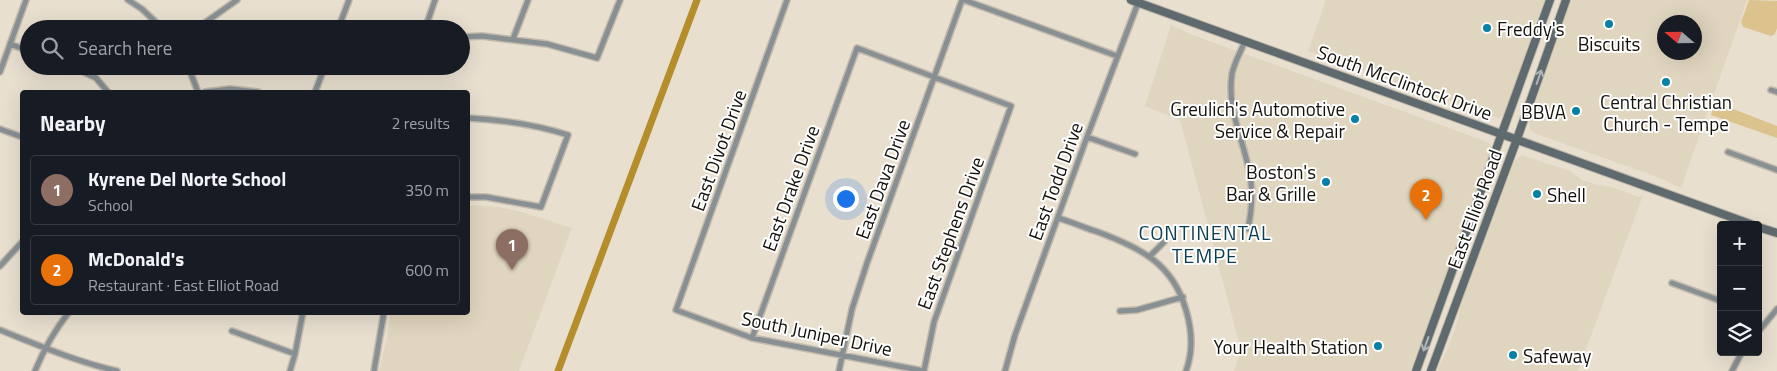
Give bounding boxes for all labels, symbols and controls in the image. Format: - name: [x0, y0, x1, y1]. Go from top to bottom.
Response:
- place label: Freddy's: [1497, 14, 1565, 43]
- north arrow: [1657, 15, 1702, 60]
- marker: Biscuits: [1603, 18, 1615, 30]
- search box: [20, 20, 470, 75]
- marker: Freddy's: [1481, 22, 1493, 34]
- place label: Biscuits: [1578, 29, 1641, 58]
- text: Search here: [78, 33, 172, 62]
- icon: search: [38, 34, 66, 62]
- street label: South McClintock Drive: [1313, 37, 1497, 127]
- one-way arrow: [1535, 70, 1544, 85]
- marker: Central Christian Church - Tempe: [1660, 76, 1672, 88]
- street label: East Divot Drive: [683, 85, 753, 215]
- place label: Central Christian Church - Tempe: [1600, 87, 1732, 138]
- place label: Greulich's Automotive Service & Repair: [1170, 94, 1345, 145]
- place label: BBVA: [1521, 97, 1566, 126]
- marker: BBVA: [1570, 105, 1582, 117]
- text: Nearby: [40, 107, 105, 139]
- text: 2 results: [391, 111, 450, 135]
- marker: Greulich's Automotive Service & Repair: [1349, 113, 1361, 125]
- street label: East Dava Drive: [847, 115, 917, 243]
- street label: East Todd Drive: [1020, 118, 1090, 244]
- street label: East Drake Drive: [754, 121, 826, 255]
- street label: East Elliot Road: [1439, 145, 1509, 273]
- street label: East Stephens Drive: [909, 153, 991, 313]
- place label: Boston's Bar & Grille: [1226, 157, 1316, 208]
- text: Kyrene Del Norte School: [88, 164, 286, 193]
- marker: Boston's Bar & Grille: [1320, 176, 1332, 188]
- text: 1: [53, 178, 61, 202]
- text: 350 m: [405, 178, 449, 202]
- pin: 2: [1410, 179, 1442, 220]
- place label: Shell: [1547, 180, 1586, 209]
- your location: [833, 186, 859, 212]
- marker: Shell: [1531, 188, 1543, 200]
- text: School: [88, 193, 133, 217]
- district label: CONTINENTAL TEMPE: [1139, 217, 1272, 271]
- map controls: [1717, 221, 1762, 356]
- button: +: [1717, 221, 1762, 266]
- pin: 1: [496, 229, 528, 270]
- text: McDonald's: [88, 244, 184, 273]
- text: 2: [53, 258, 61, 282]
- text: 600 m: [405, 258, 449, 282]
- button: −: [1717, 266, 1762, 311]
- text: Restaurant · East Elliot Road: [88, 273, 279, 297]
- street label: South Juniper Drive: [739, 303, 895, 363]
- button: layers: [1717, 311, 1762, 356]
- place label: Your Health Station: [1214, 332, 1368, 361]
- one-way arrow: [1421, 336, 1430, 351]
- marker: Your Health Station: [1372, 340, 1384, 352]
- place label: Safeway: [1523, 341, 1591, 370]
- marker: Safeway: [1507, 349, 1519, 361]

